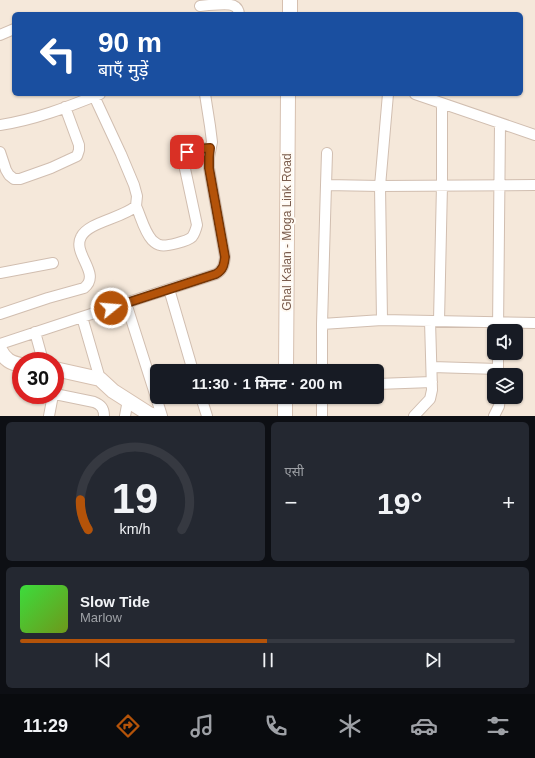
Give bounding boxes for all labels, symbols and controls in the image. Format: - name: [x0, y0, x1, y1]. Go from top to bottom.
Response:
- text: 90 m: [98, 27, 162, 58]
- icon: left: [32, 28, 84, 80]
- text: बाएँ मुड़ें: [98, 60, 148, 80]
- pin: [170, 135, 204, 169]
- icon: arrive: [176, 141, 198, 163]
- street label: Ghal Kalan - Moga Link Road: [280, 153, 294, 311]
- position arrow: [90, 287, 132, 329]
- map controls: [487, 324, 523, 404]
- button: sound: [487, 324, 523, 360]
- speed limit sign: 30: [12, 352, 64, 404]
- button: layers: [487, 368, 523, 404]
- text: 11:30 · 1 मिनट · 200 m: [192, 375, 342, 392]
- text: एसी: [285, 464, 304, 479]
- text: 19: [112, 474, 158, 521]
- text: 19°: [377, 487, 422, 520]
- text: −: [285, 490, 297, 515]
- text: +: [502, 490, 515, 515]
- text: km/h: [120, 520, 151, 536]
- text: Slow Tide: [80, 593, 150, 610]
- text: Marlow: [80, 610, 122, 625]
- icon: previous: [92, 649, 114, 671]
- icon: pause: [257, 649, 279, 671]
- icon: next: [422, 649, 444, 671]
- icon: directions: [114, 712, 142, 740]
- icon: music: [188, 712, 216, 740]
- icon: phone: [262, 712, 290, 740]
- icon: climate: [336, 712, 364, 740]
- icon: car: [410, 712, 438, 740]
- icon: filters: [484, 712, 512, 740]
- text: 11:29: [23, 716, 68, 736]

